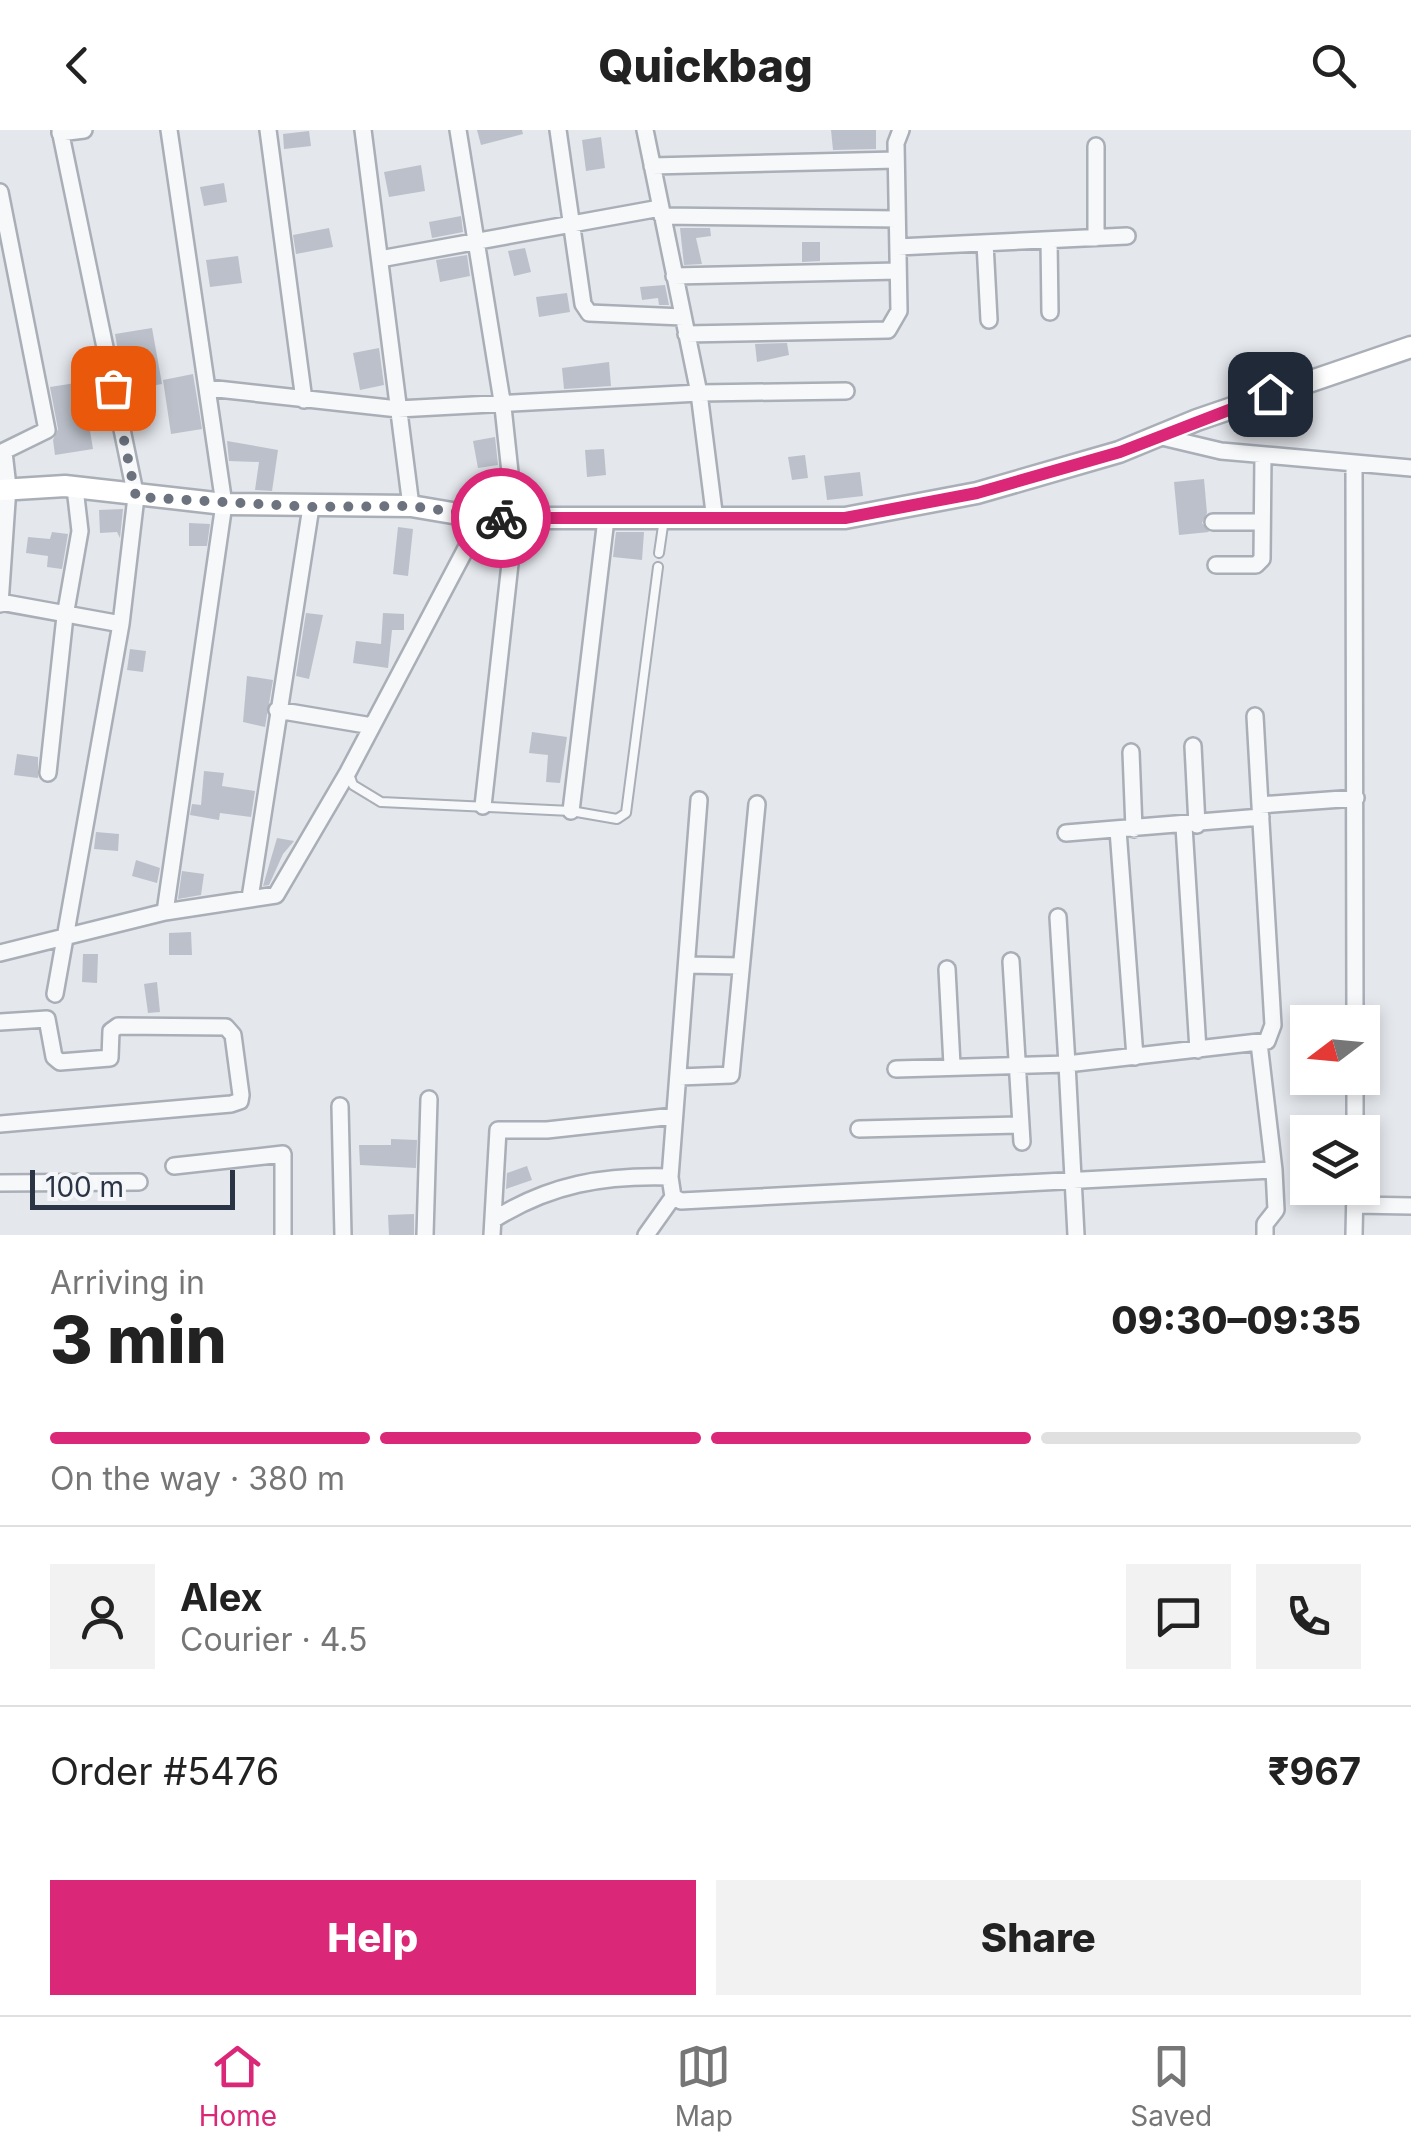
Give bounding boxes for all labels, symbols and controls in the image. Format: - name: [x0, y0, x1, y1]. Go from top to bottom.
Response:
- icon: back: [50, 38, 105, 93]
- text: Quickbag: [598, 38, 813, 93]
- icon: search: [1306, 38, 1361, 93]
- pin: [71, 346, 156, 431]
- pin: [1228, 352, 1313, 437]
- icon: bag: [86, 361, 141, 416]
- icon: home: [1243, 367, 1298, 422]
- courier: [451, 468, 551, 568]
- icon: bike: [474, 491, 529, 546]
- north arrow: [1290, 1005, 1380, 1095]
- map controls: [1290, 1005, 1380, 1205]
- button: layers: [1290, 1115, 1380, 1205]
- scale bar: [30, 1165, 235, 1210]
- text: 100 m: [45, 1170, 124, 1204]
- text: Arriving in: [50, 1263, 205, 1302]
- text: 09:30–09:35: [1111, 1297, 1361, 1343]
- text: 3 min: [50, 1300, 227, 1379]
- text: On the way · 380 m: [50, 1459, 345, 1498]
- button: person: [50, 1564, 155, 1669]
- button: chat: [1126, 1564, 1231, 1669]
- button: phone: [1256, 1564, 1361, 1669]
- text: Alex: [180, 1574, 263, 1620]
- text: Courier · 4.5: [180, 1620, 368, 1659]
- text: Order #5476: [50, 1748, 279, 1794]
- text: ₹967: [1268, 1748, 1361, 1794]
- button: Help: [50, 1880, 696, 1995]
- button: Share: [716, 1880, 1361, 1995]
- tab: Home: [199, 2039, 277, 2133]
- tab: Map: [675, 2039, 733, 2133]
- tab: Saved: [1130, 2039, 1212, 2133]

